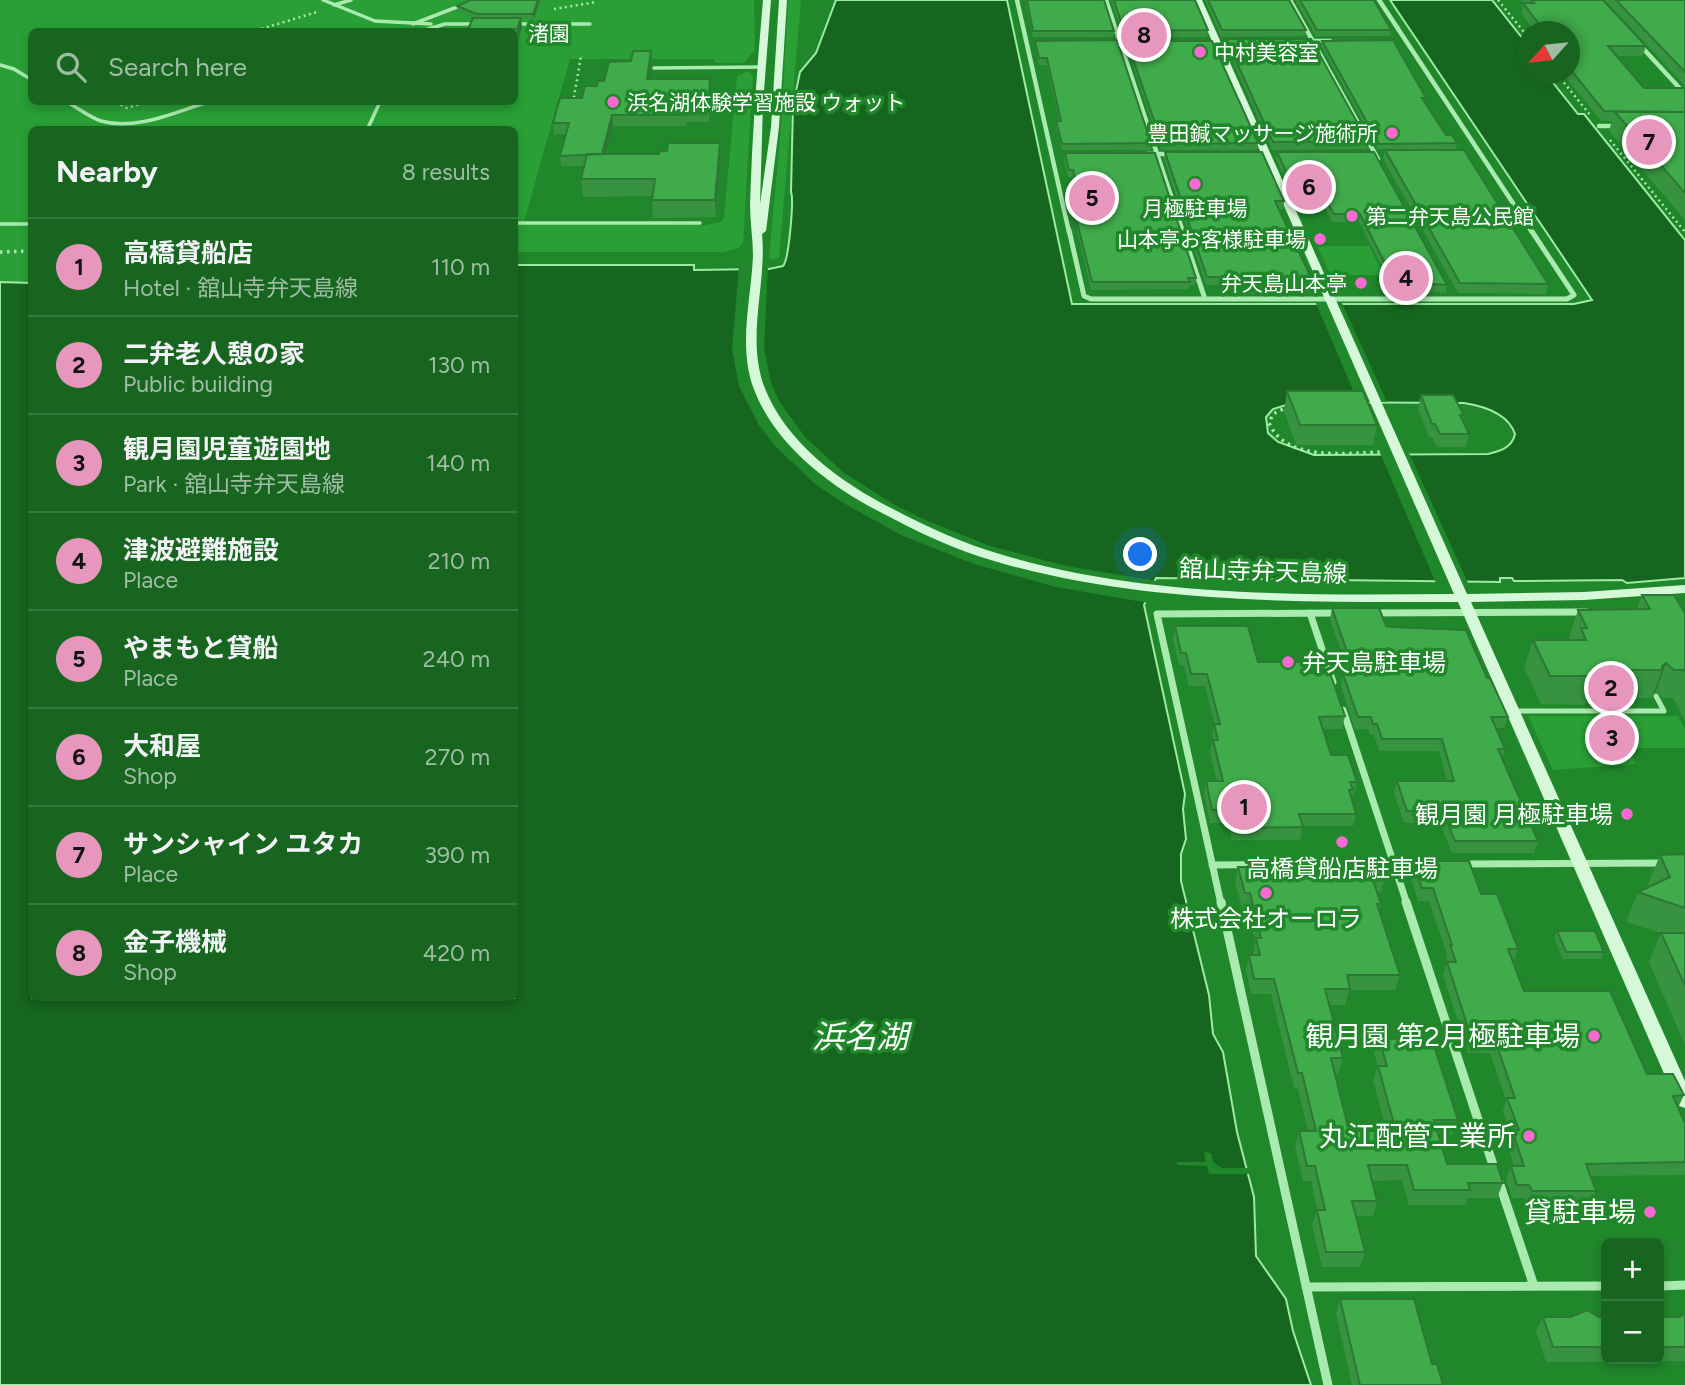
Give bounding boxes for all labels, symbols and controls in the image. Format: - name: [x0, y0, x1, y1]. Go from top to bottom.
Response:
- pin: 8: [1121, 9, 1167, 61]
- park label: 渚園: [528, 21, 570, 46]
- north arrow: [1517, 21, 1580, 84]
- search box: [28, 28, 518, 105]
- place label: 中村美容室: [1214, 40, 1319, 65]
- marker: 中村美容室: [1192, 44, 1208, 60]
- icon: search: [52, 48, 90, 86]
- text: Search here: [108, 51, 247, 83]
- place label: 浜名湖体験学習施設 ウォット: [627, 90, 905, 115]
- marker: 浜名湖体験学習施設 ウォット: [605, 94, 621, 110]
- pin: 7: [1626, 116, 1672, 168]
- place label: 豊田鍼マッサージ施術所: [1147, 121, 1378, 146]
- marker: 豊田鍼マッサージ施術所: [1384, 125, 1400, 141]
- text: Nearby: [56, 153, 158, 190]
- text: 8 results: [402, 158, 490, 186]
- pin: 6: [1286, 161, 1332, 213]
- pin: 5: [1069, 172, 1115, 224]
- marker: 月極駐車場: [1187, 176, 1203, 192]
- place label: 月極駐車場: [1143, 196, 1248, 221]
- place label: 第二弁天島公民館: [1366, 204, 1534, 229]
- marker: 第二弁天島公民館: [1344, 208, 1360, 224]
- place label: 山本亭お客様駐車場: [1117, 227, 1306, 252]
- marker: 山本亭お客様駐車場: [1312, 231, 1328, 247]
- text: 高橋貸船店: [123, 237, 253, 269]
- pin: 4: [1383, 252, 1429, 304]
- text: 1: [74, 253, 84, 281]
- text: 110 m: [431, 253, 490, 281]
- place label: 弁天島山本亭: [1221, 271, 1347, 296]
- text: Hotel · 舘山寺弁天島線: [123, 274, 358, 302]
- marker: 弁天島山本亭: [1353, 275, 1369, 291]
- text: 二弁老人憩の家: [123, 338, 305, 370]
- text: 2: [72, 351, 86, 379]
- text: 130 m: [428, 351, 490, 379]
- text: Public building: [123, 370, 273, 398]
- text: 観月園児童遊園地: [123, 433, 331, 465]
- text: 3: [73, 449, 85, 477]
- text: 140 m: [426, 449, 490, 477]
- text: Park · 舘山寺弁天島線: [123, 470, 345, 498]
- text: 津波避難施設: [123, 534, 279, 566]
- your location: [1123, 537, 1157, 571]
- text: 4: [72, 547, 86, 575]
- text: 210 m: [428, 547, 490, 575]
- street label: 舘山寺弁天島線: [1179, 554, 1347, 588]
- text: Place: [123, 566, 178, 594]
- text: やまもと貸船: [123, 632, 278, 664]
- text: 5: [72, 645, 86, 673]
- text: 240 m: [423, 645, 490, 673]
- place label: 弁天島駐車場: [1302, 648, 1446, 677]
- marker: 弁天島駐車場: [1280, 654, 1296, 670]
- pin: 2: [1588, 662, 1634, 714]
- text: Place: [123, 664, 178, 692]
- pin: 3: [1589, 712, 1635, 764]
- text: 大和屋: [123, 730, 201, 762]
- text: 6: [72, 743, 86, 771]
- text: 270 m: [425, 743, 490, 771]
- text: Shop: [123, 762, 177, 790]
- pin: 1: [1221, 781, 1267, 833]
- place label: 観月園 月極駐車場: [1415, 800, 1613, 829]
- marker: 観月園 月極駐車場: [1619, 806, 1635, 822]
- text: サンシャイン ユタカ: [123, 828, 363, 860]
- marker: 高橋貸船店駐車場: [1334, 834, 1350, 850]
- text: 7: [73, 841, 85, 869]
- text: 390 m: [424, 841, 490, 869]
- place label: 高橋貸船店駐車場: [1246, 854, 1438, 883]
- text: Place: [123, 860, 178, 888]
- marker: 株式会社オーロラ: [1258, 885, 1274, 901]
- place label: 株式会社オーロラ: [1170, 904, 1362, 933]
- text: 金子機械: [123, 926, 227, 958]
- text: 8: [72, 939, 86, 967]
- text: 420 m: [423, 939, 490, 967]
- text: Shop: [123, 958, 177, 986]
- water label: 浜名湖: [812, 1018, 913, 1056]
- place label: 観月園 第2月極駐車場: [1305, 1019, 1580, 1053]
- marker: 観月園 第2月極駐車場: [1586, 1028, 1602, 1044]
- place label: 丸江配管工業所: [1319, 1119, 1515, 1153]
- marker: 丸江配管工業所: [1521, 1128, 1537, 1144]
- place label: 貸駐車場: [1524, 1195, 1636, 1229]
- marker: 貸駐車場: [1642, 1204, 1658, 1220]
- map controls: [1601, 1238, 1664, 1364]
- button: +: [1601, 1238, 1664, 1301]
- button: −: [1601, 1301, 1664, 1364]

